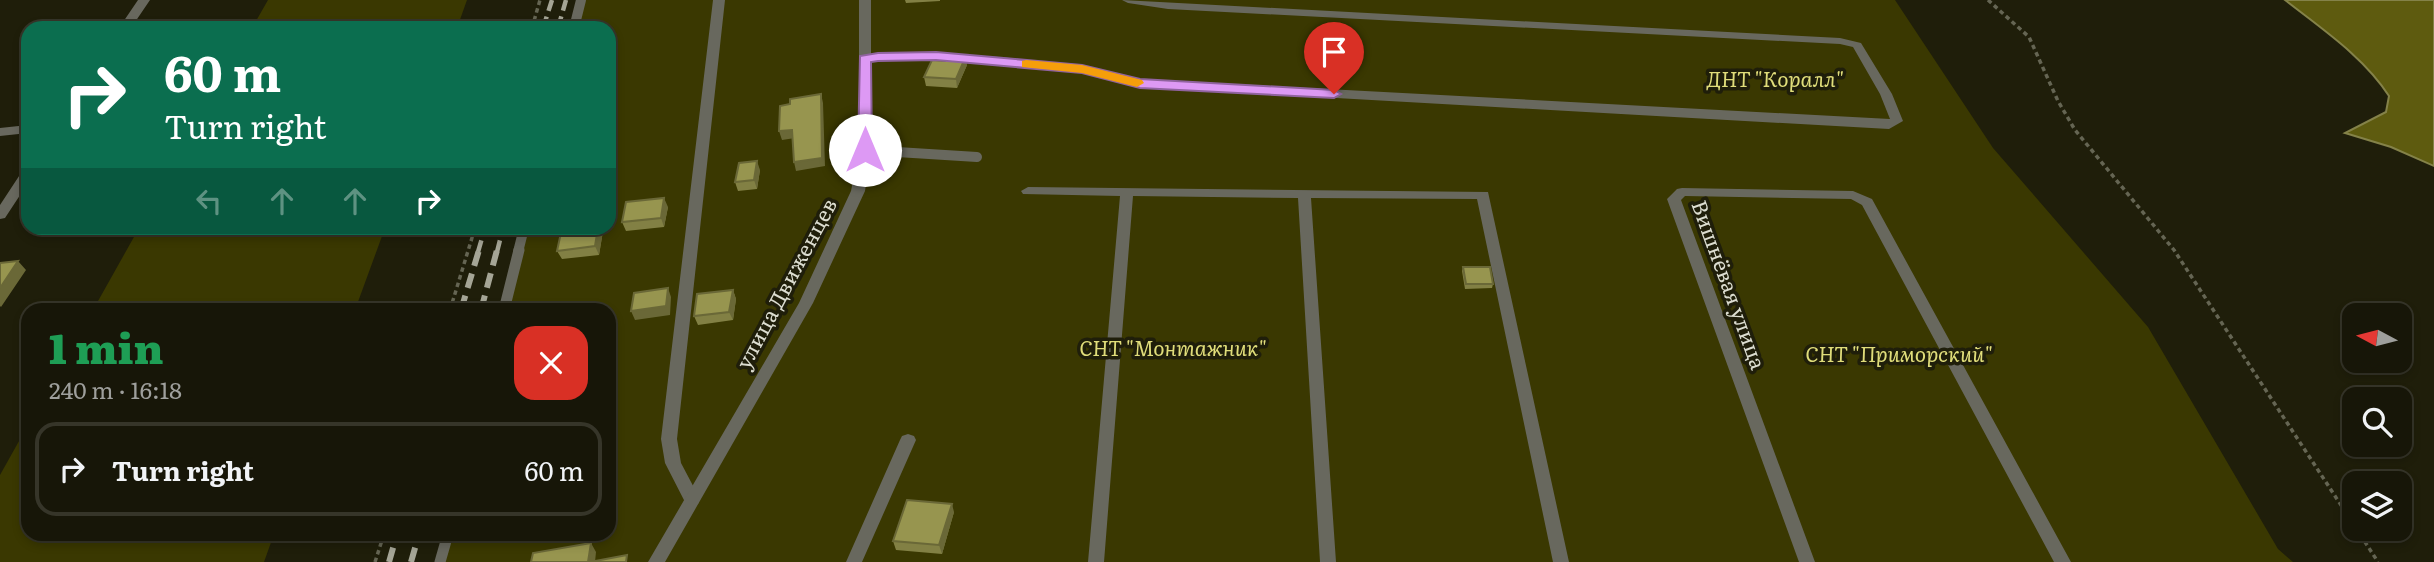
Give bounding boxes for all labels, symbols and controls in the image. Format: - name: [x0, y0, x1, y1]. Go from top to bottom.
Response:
- pin: [1304, 22, 1364, 94]
- icon: arrive: [1315, 33, 1353, 71]
- text: 60 m: [164, 34, 281, 107]
- icon: right: [49, 49, 140, 140]
- park label: ДНТ "Коралл": [1706, 62, 1844, 93]
- text: Turn right: [164, 101, 326, 149]
- position arrow: [828, 113, 902, 187]
- icon: left: [190, 182, 228, 220]
- icon: ahead: [263, 182, 301, 220]
- icon: ahead: [336, 182, 374, 220]
- icon: right: [409, 182, 447, 220]
- street label: улица Движенцев: [727, 192, 843, 374]
- street label: Вишнёвая улица: [1685, 195, 1776, 374]
- north arrow: [2342, 303, 2412, 373]
- map controls: [2342, 303, 2412, 541]
- text: 1 min: [49, 315, 164, 377]
- button: close: [514, 326, 588, 400]
- park label: СНТ "Монтажник": [1079, 331, 1267, 362]
- park label: СНТ "Приморский": [1805, 337, 1993, 368]
- text: 240 m · 16:18: [49, 372, 182, 406]
- button: search: [2342, 387, 2412, 457]
- icon: right: [53, 450, 91, 488]
- text: Turn right: [112, 450, 254, 489]
- text: 60 m: [525, 450, 584, 489]
- button: layers: [2342, 471, 2412, 541]

